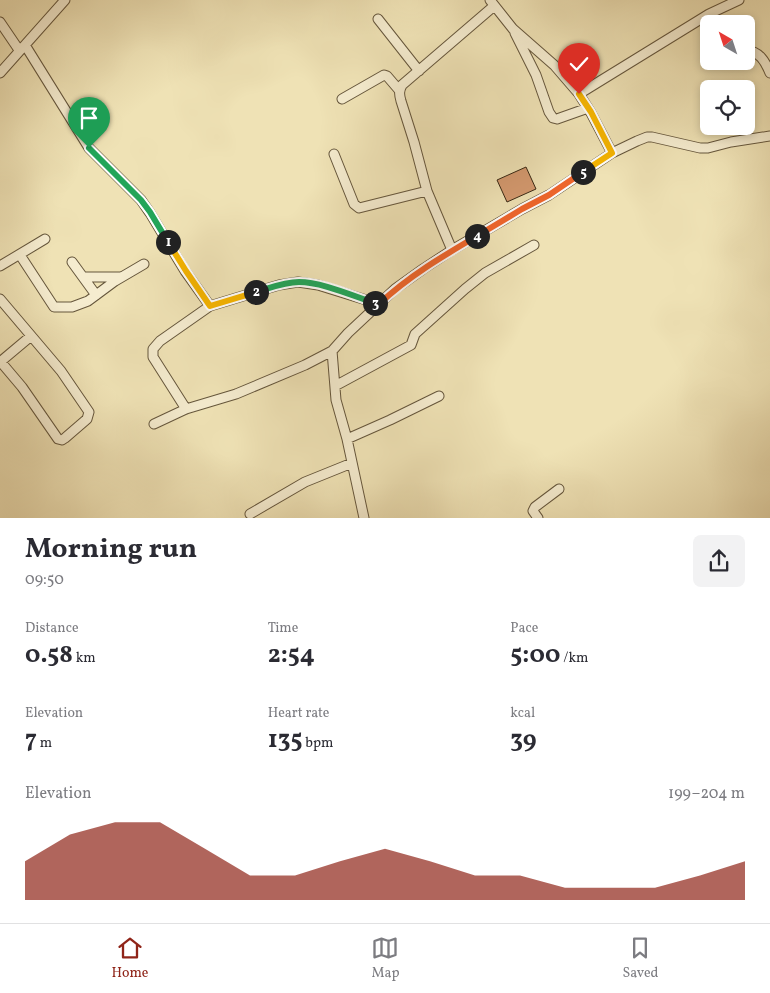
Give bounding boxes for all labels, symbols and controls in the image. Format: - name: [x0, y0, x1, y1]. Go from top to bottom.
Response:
- north arrow: [700, 15, 755, 70]
- map controls: [700, 15, 755, 135]
- pin: [558, 43, 600, 94]
- icon: check: [565, 50, 593, 78]
- button: locate: [700, 80, 755, 135]
- pin: [68, 97, 110, 148]
- icon: arrive: [75, 104, 103, 132]
- pin: 5: [570, 160, 596, 184]
- text: 5: [580, 163, 587, 182]
- pin: 4: [464, 224, 490, 248]
- text: 4: [473, 227, 482, 246]
- pin: 1: [156, 230, 180, 254]
- text: 1: [166, 233, 171, 252]
- pin: 2: [244, 280, 268, 304]
- text: 2: [253, 283, 260, 302]
- pin: 3: [362, 290, 388, 316]
- text: 3: [372, 294, 379, 313]
- text: Morning run: [25, 530, 197, 569]
- button: share: [693, 535, 745, 587]
- text: 09:50: [25, 569, 64, 591]
- text: Distance: [25, 619, 79, 638]
- text: Time: [268, 619, 298, 638]
- text: Pace: [510, 619, 538, 638]
- text: 0.58: [25, 638, 73, 673]
- text: 2:54: [268, 638, 315, 673]
- text: 5:00: [510, 638, 561, 673]
- text: km: [73, 649, 96, 668]
- text: /km: [561, 649, 588, 668]
- text: Elevation: [25, 704, 83, 723]
- text: Heart rate: [268, 704, 329, 723]
- text: kcal: [510, 704, 535, 723]
- text: 7: [25, 723, 37, 758]
- text: 135: [268, 723, 302, 758]
- text: 39: [510, 723, 537, 758]
- text: m: [37, 734, 52, 753]
- text: bpm: [302, 734, 333, 753]
- text: Elevation: [25, 783, 92, 805]
- text: 199–204 m: [668, 783, 745, 805]
- tab: Home: [111, 934, 149, 983]
- tab: Map: [371, 934, 399, 983]
- tab: Saved: [622, 934, 659, 983]

